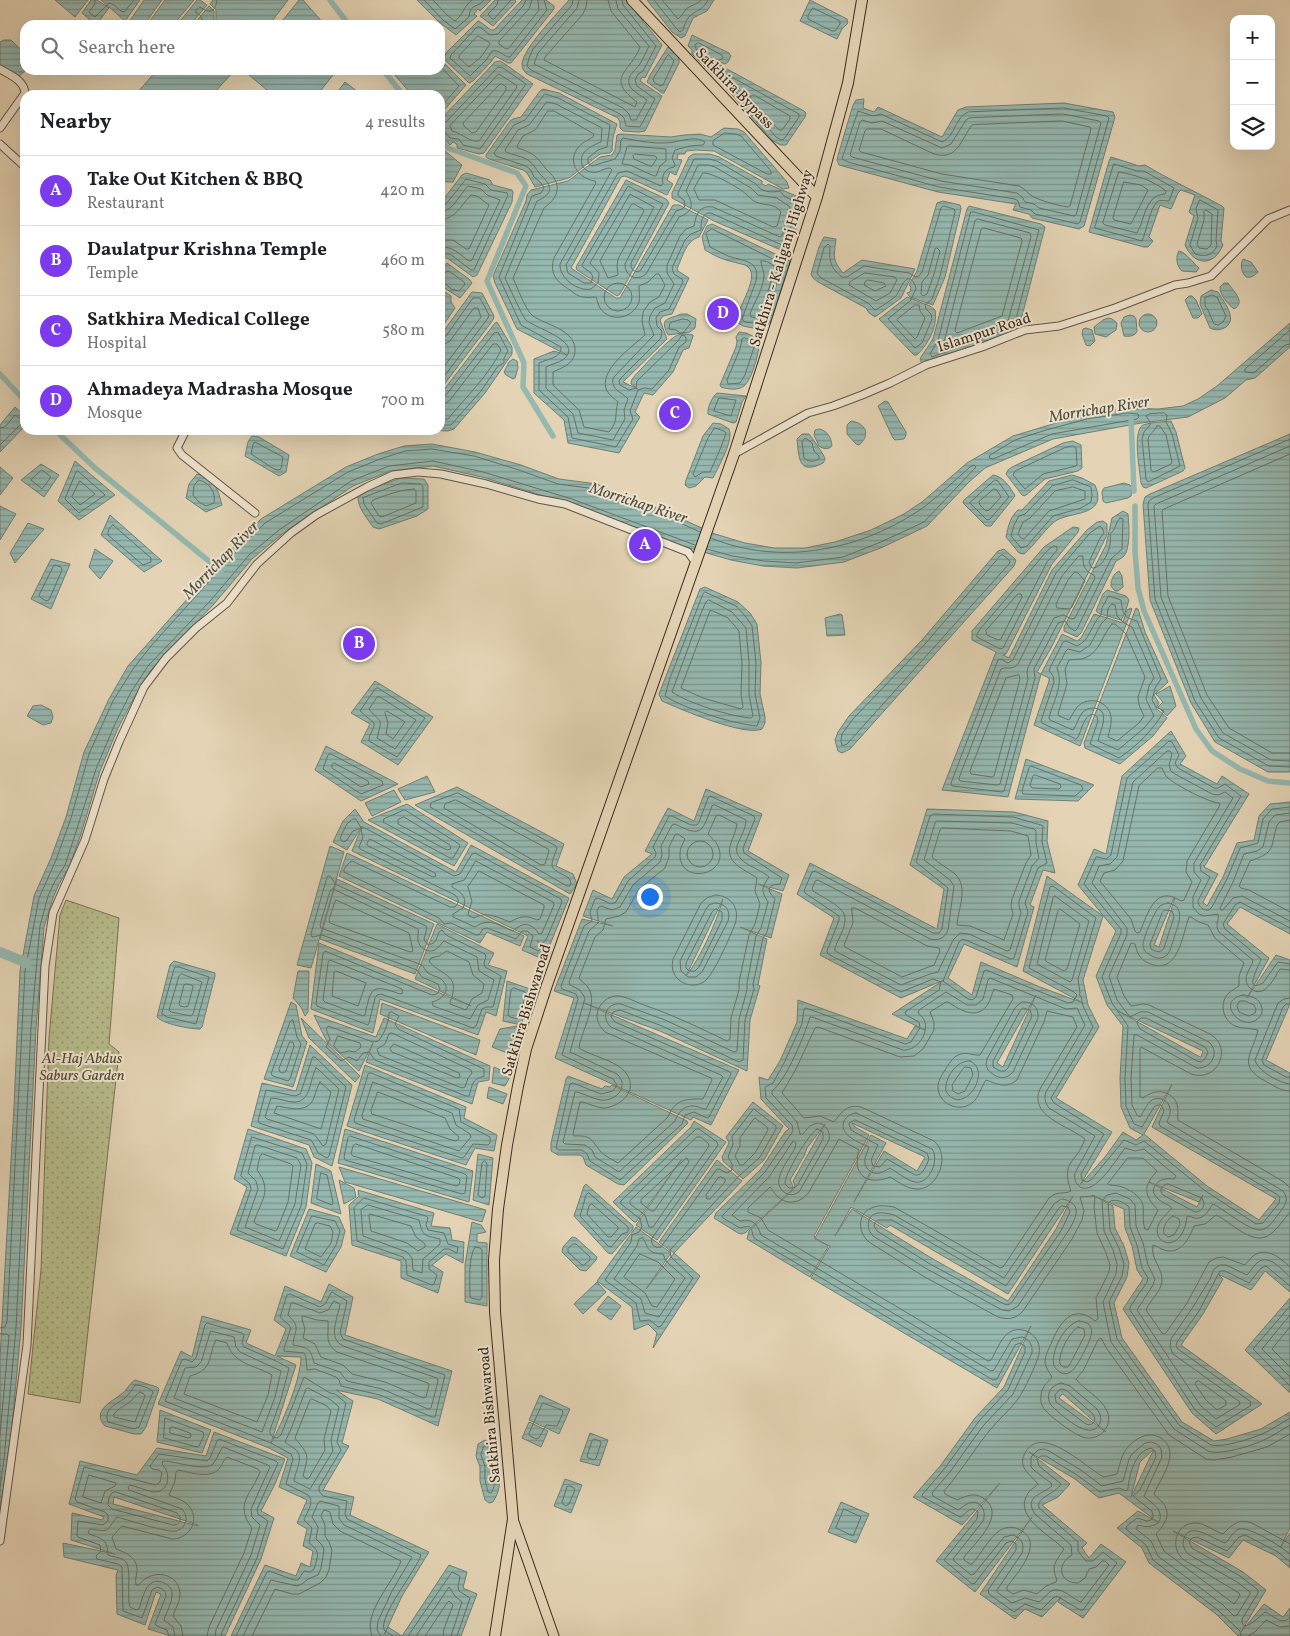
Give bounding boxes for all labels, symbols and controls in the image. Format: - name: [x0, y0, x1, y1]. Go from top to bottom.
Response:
- map controls: [1230, 15, 1275, 150]
- button: +: [1230, 15, 1275, 60]
- search box: [20, 20, 445, 75]
- icon: search: [38, 34, 66, 62]
- text: Search here: [78, 35, 175, 61]
- street label: Satkhira Bypass: [690, 44, 778, 134]
- button: −: [1230, 60, 1275, 105]
- button: layers: [1230, 105, 1275, 150]
- text: Nearby: [40, 108, 111, 137]
- text: 4 results: [365, 112, 425, 134]
- text: Take Out Kitchen & BBQ: [87, 167, 302, 193]
- street label: Satkhira - Kaliganj Highway: [745, 167, 819, 350]
- text: A: [50, 180, 62, 202]
- text: 420 m: [380, 180, 425, 202]
- text: Restaurant: [87, 193, 165, 215]
- text: Daulatpur Krishna Temple: [87, 237, 327, 263]
- text: B: [51, 250, 61, 272]
- text: 460 m: [381, 250, 425, 272]
- text: Temple: [87, 263, 138, 285]
- pin: D: [707, 295, 739, 333]
- text: Satkhira Medical College: [87, 307, 310, 333]
- street label: Islampur Road: [935, 308, 1034, 358]
- text: C: [51, 320, 61, 342]
- text: 580 m: [382, 320, 425, 342]
- text: Hospital: [87, 333, 147, 355]
- text: Ahmadeya Madrasha Mosque: [87, 377, 353, 403]
- text: D: [50, 390, 62, 412]
- text: 700 m: [381, 390, 425, 412]
- water label: Morrichap River: [1046, 391, 1152, 429]
- pin: C: [659, 395, 691, 433]
- text: Mosque: [87, 403, 142, 425]
- water label: Morrichap River: [586, 477, 691, 530]
- water label: Morrichap River: [177, 515, 265, 605]
- pin: A: [629, 526, 661, 564]
- pin: B: [343, 625, 375, 663]
- your location: [637, 884, 663, 910]
- street label: Satkhira Bishwaroad: [497, 942, 558, 1079]
- park label: Al-Haj Abdus Saburs Garden: [40, 1049, 125, 1087]
- street label: Satkhira Bishwaroad: [474, 1346, 507, 1484]

